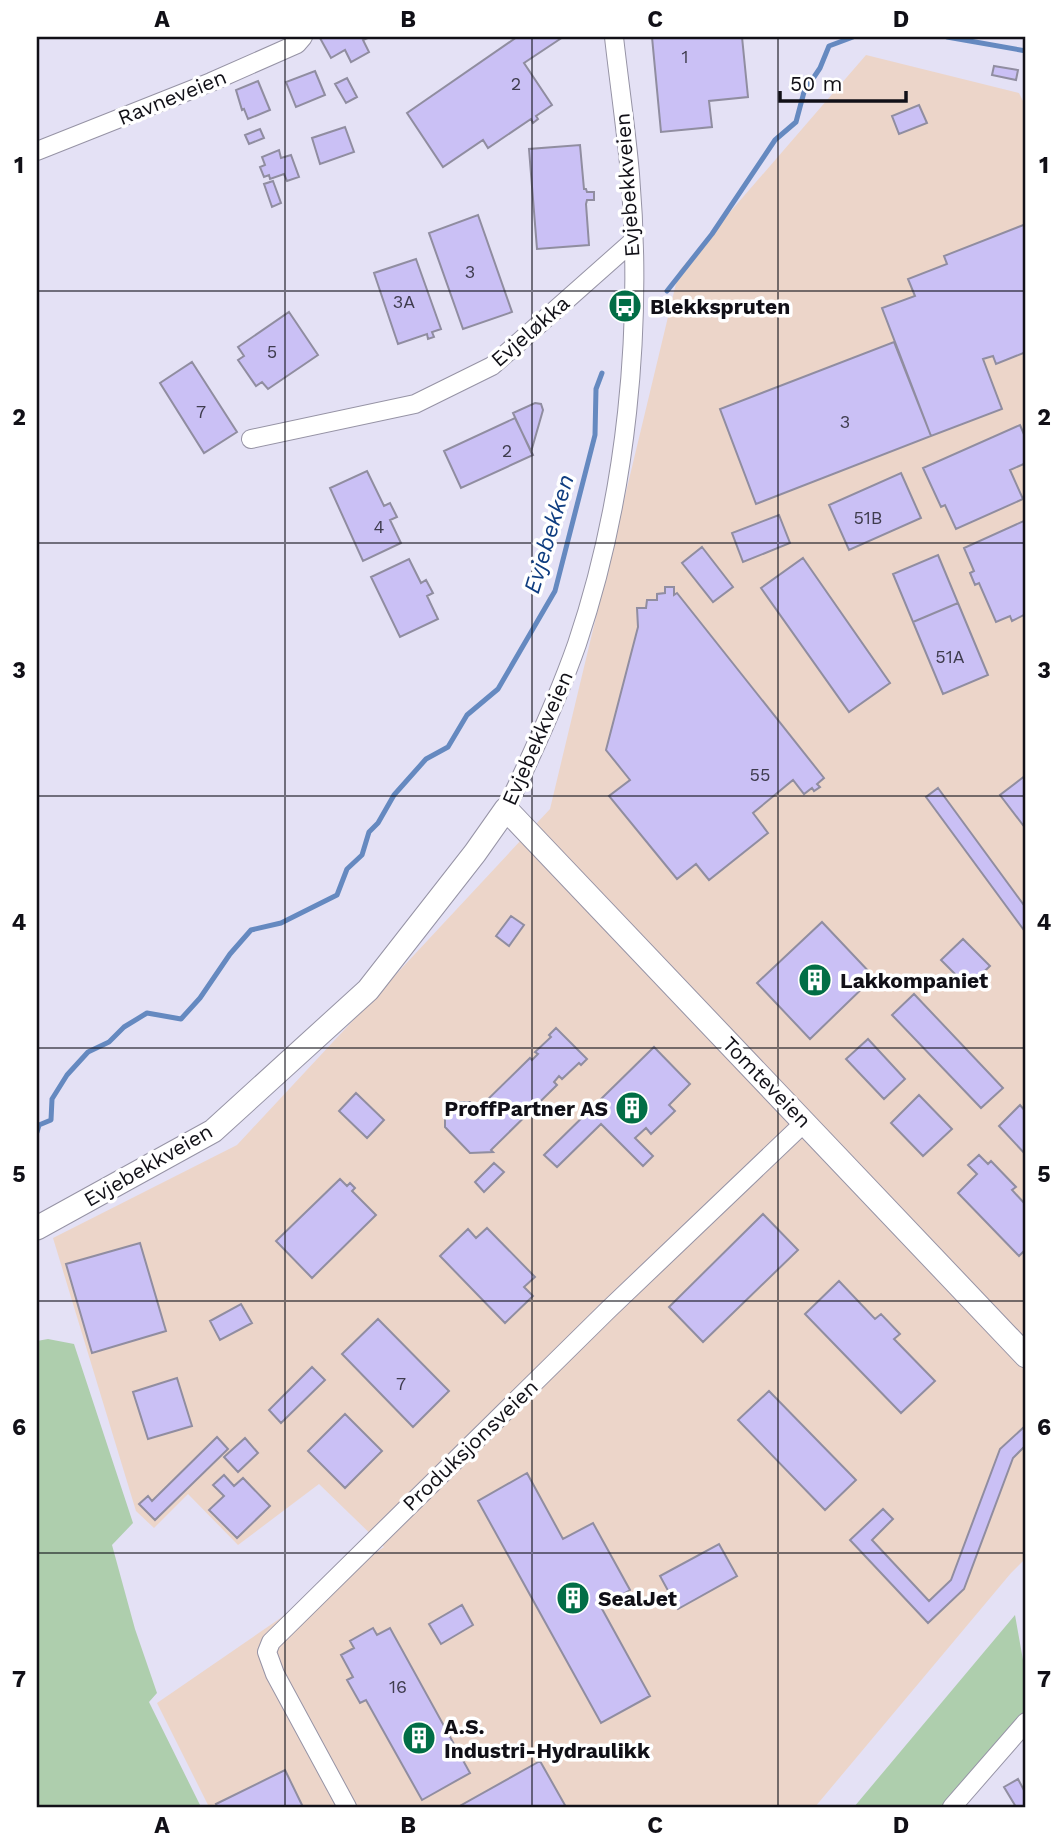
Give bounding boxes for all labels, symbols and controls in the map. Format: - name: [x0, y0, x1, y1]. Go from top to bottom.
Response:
- text: A: [154, 6, 170, 33]
- text: B: [400, 6, 416, 33]
- text: C: [647, 6, 663, 33]
- text: D: [893, 6, 909, 33]
- house number: 1: [681, 46, 689, 67]
- scale bar: [780, 60, 906, 104]
- street label: Ravneveien: [114, 64, 230, 130]
- text: 50 m: [790, 71, 842, 96]
- house number: 2: [511, 73, 521, 94]
- street label: Evjebekkveien: [610, 112, 644, 258]
- text: 1: [14, 152, 24, 179]
- text: 1: [1039, 152, 1049, 179]
- house number: 3: [465, 261, 475, 282]
- bus stop icon: Blekkspruten: [606, 287, 644, 325]
- street label: Evjeløkka: [486, 290, 574, 372]
- house number: 3A: [393, 291, 415, 312]
- place label: Blekkspruten: [650, 294, 790, 319]
- house number: 5: [267, 341, 277, 362]
- house number: 7: [196, 401, 206, 422]
- text: 2: [12, 404, 26, 431]
- text: 2: [1037, 404, 1051, 431]
- house number: 3: [840, 411, 850, 432]
- house number: 2: [502, 440, 512, 461]
- water label: Evjebekken: [518, 471, 580, 597]
- house number: 51B: [853, 507, 883, 528]
- house number: 4: [374, 516, 385, 537]
- house number: 51A: [935, 646, 965, 667]
- text: 3: [12, 657, 26, 684]
- text: 3: [1037, 657, 1051, 684]
- street label: Evjebekkveien: [496, 667, 578, 809]
- house number: 55: [750, 764, 770, 785]
- text: 4: [12, 909, 27, 936]
- text: 4: [1037, 909, 1052, 936]
- building icon: Lakkompaniet: [796, 961, 834, 999]
- place label: Lakkompaniet: [840, 968, 988, 993]
- street label: Tomteveien: [717, 1031, 817, 1133]
- building icon: ProffPartner AS: [613, 1089, 651, 1127]
- place label: ProffPartner AS: [444, 1096, 608, 1121]
- street label: Evjebekkveien: [79, 1118, 217, 1212]
- text: 5: [12, 1161, 26, 1188]
- text: 5: [1037, 1161, 1051, 1188]
- house number: 7: [396, 1373, 406, 1394]
- street label: Produksjonsveien: [397, 1374, 543, 1516]
- text: 6: [12, 1414, 26, 1441]
- text: 6: [1037, 1414, 1051, 1441]
- building icon: SealJet: [554, 1579, 592, 1617]
- place label: SealJet: [598, 1586, 677, 1611]
- text: 7: [12, 1666, 26, 1693]
- text: 7: [1037, 1666, 1051, 1693]
- house number: 16: [389, 1676, 407, 1697]
- place label: A.S. Industri-Hydraulikk: [444, 1714, 651, 1763]
- building icon: A.S. Industri-Hydraulikk: [400, 1719, 438, 1757]
- text: A: [154, 1812, 170, 1839]
- text: B: [400, 1812, 416, 1839]
- text: C: [647, 1812, 663, 1839]
- text: D: [893, 1812, 909, 1839]

